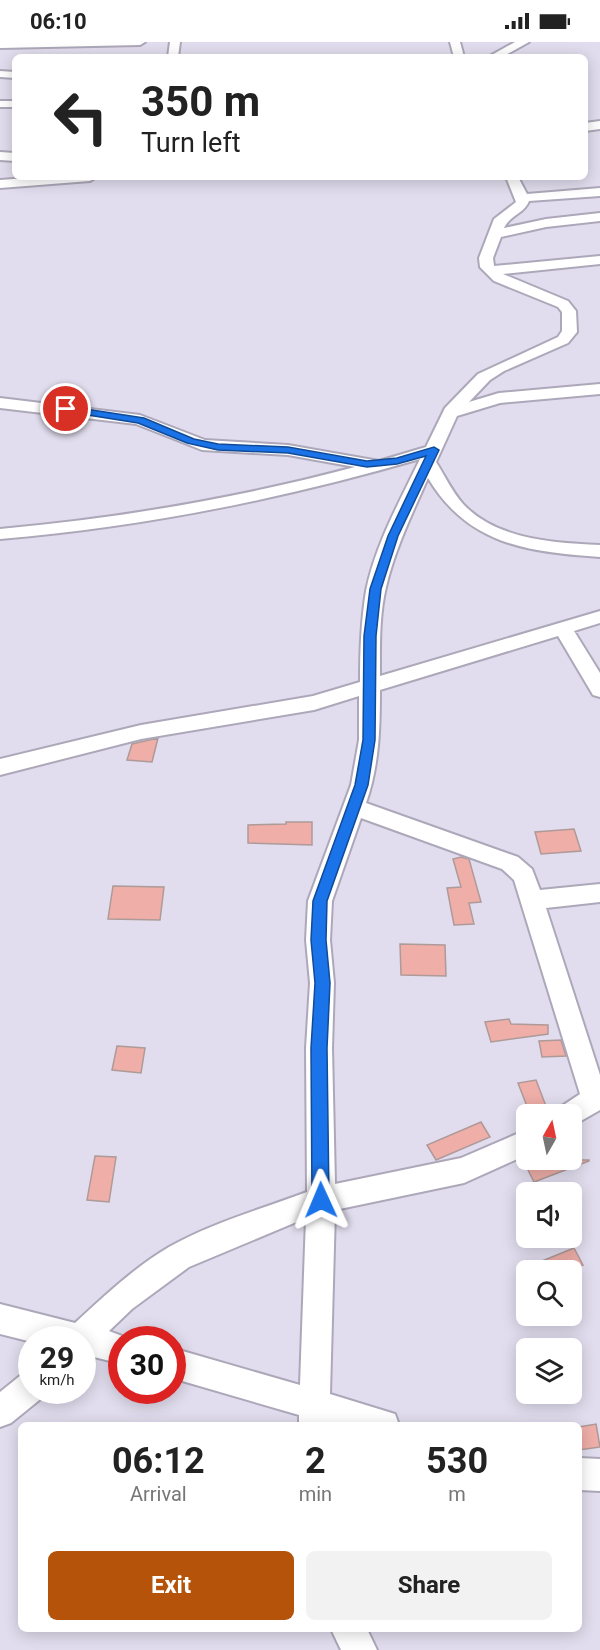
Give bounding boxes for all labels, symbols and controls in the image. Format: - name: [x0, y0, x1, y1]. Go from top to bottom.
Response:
- text: 06:10: [30, 9, 87, 34]
- text: 350 m: [141, 77, 260, 126]
- icon: left: [42, 78, 120, 156]
- text: Turn left: [141, 127, 241, 159]
- pin: [40, 383, 91, 434]
- icon: arrive: [49, 392, 82, 425]
- north arrow: [516, 1104, 582, 1170]
- map controls: [516, 1104, 582, 1404]
- position arrow: [289, 1168, 353, 1232]
- button: sound: [516, 1182, 582, 1248]
- button: search: [516, 1260, 582, 1326]
- speed limit sign: 30: [108, 1326, 186, 1404]
- button: layers: [516, 1338, 582, 1404]
- text: 29: [40, 1340, 74, 1375]
- text: km/h: [39, 1371, 75, 1389]
- text: 06:12: [112, 1440, 205, 1482]
- text: 2: [305, 1440, 326, 1482]
- text: 530: [426, 1440, 488, 1482]
- text: Arrival: [130, 1482, 187, 1506]
- text: min: [299, 1482, 332, 1506]
- text: m: [448, 1482, 466, 1506]
- button: Exit: [48, 1551, 294, 1620]
- button: Share: [306, 1551, 552, 1620]

